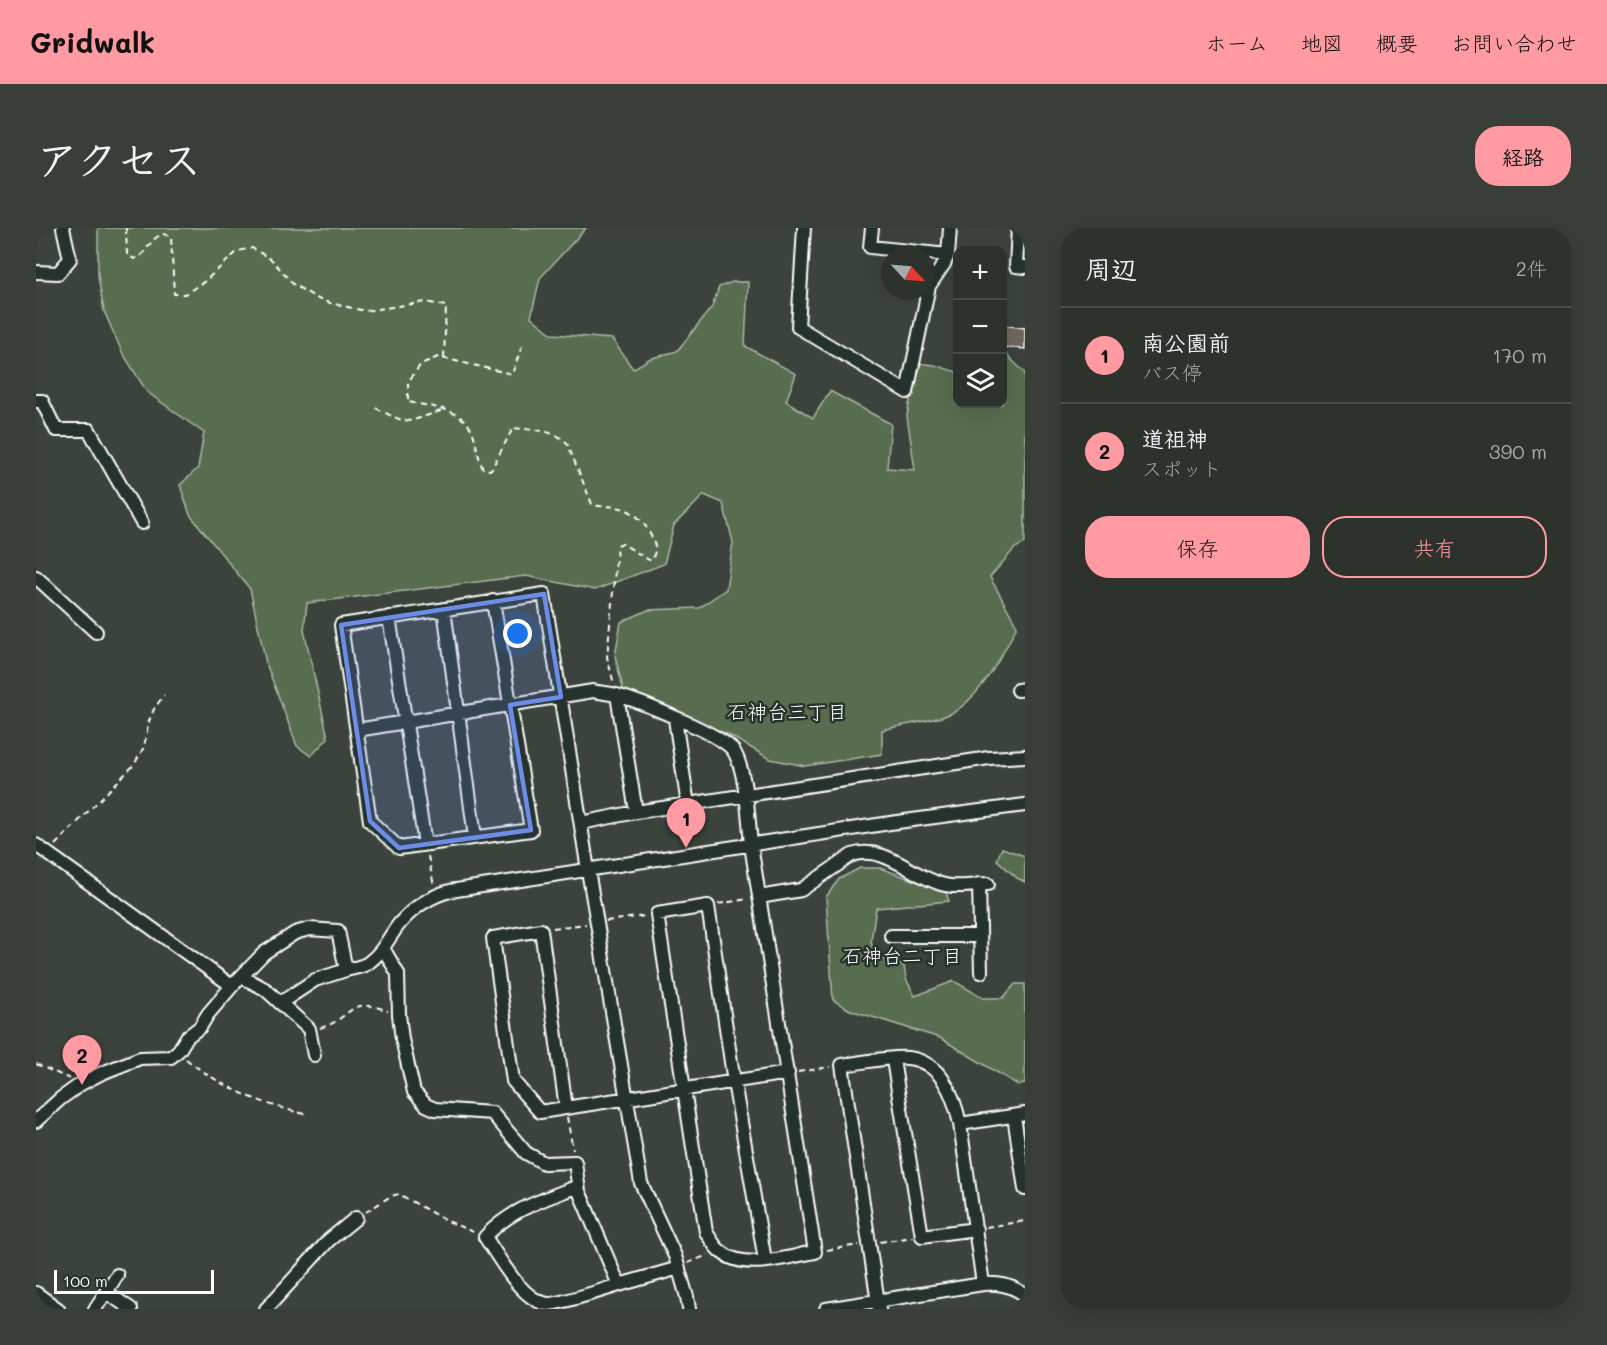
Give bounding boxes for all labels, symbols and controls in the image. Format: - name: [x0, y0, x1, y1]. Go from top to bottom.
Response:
- text: Gridwalk: [30, 24, 155, 60]
- text: ホーム: [1206, 29, 1268, 56]
- text: 地図: [1301, 29, 1343, 56]
- text: 概要: [1376, 29, 1418, 56]
- text: お問い合わせ: [1451, 29, 1577, 56]
- button: 経路: [1475, 126, 1571, 186]
- text: アクセス: [36, 131, 201, 186]
- north arrow: [881, 246, 935, 300]
- map controls: [953, 246, 1007, 408]
- button: +: [953, 246, 1007, 300]
- text: 周辺: [1085, 252, 1137, 286]
- text: 2件: [1516, 255, 1547, 281]
- button: −: [953, 300, 1007, 354]
- text: 南公園前: [1142, 328, 1230, 357]
- text: 1: [1100, 342, 1109, 368]
- text: 170 m: [1492, 342, 1547, 368]
- button: layers: [953, 354, 1007, 408]
- text: バス停: [1142, 359, 1202, 385]
- text: 道祖神: [1142, 424, 1208, 453]
- text: 2: [1099, 438, 1110, 464]
- text: 390 m: [1489, 438, 1547, 464]
- text: スポット: [1142, 455, 1222, 481]
- button: 保存: [1085, 516, 1310, 578]
- button: 共有: [1322, 516, 1547, 578]
- your location: [503, 619, 532, 648]
- district label: 石神台三丁目: [727, 698, 847, 724]
- pin: 1: [666, 798, 706, 848]
- district label: 石神台二丁目: [842, 942, 962, 968]
- pin: 2: [62, 1036, 102, 1085]
- scale bar: [54, 1267, 214, 1294]
- text: 100 m: [63, 1270, 108, 1291]

